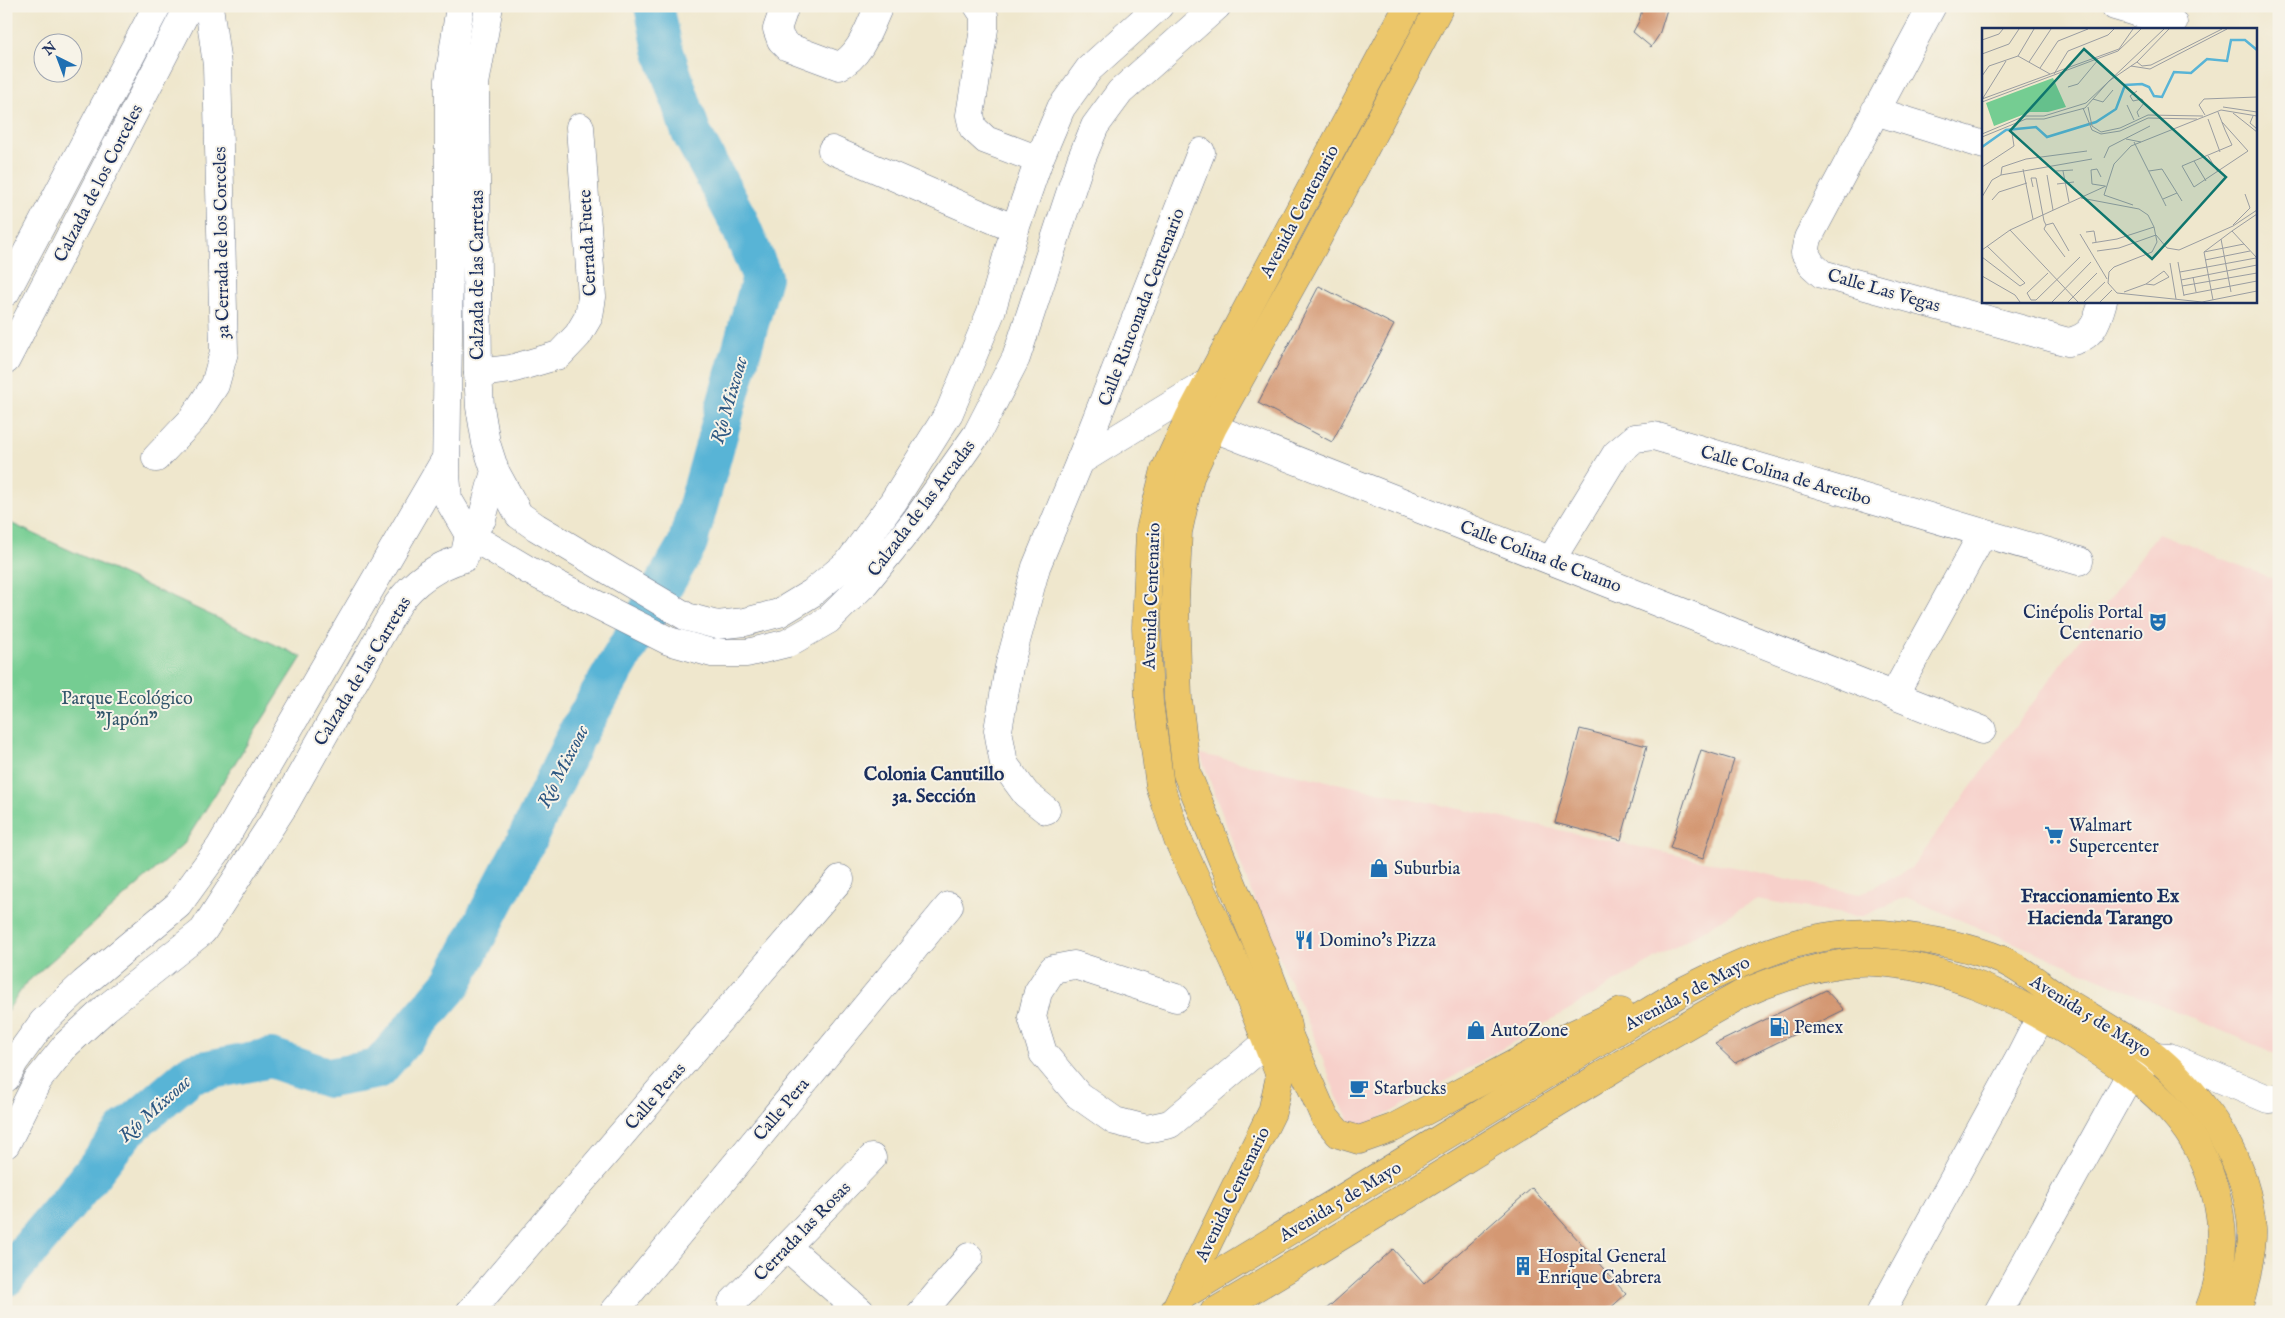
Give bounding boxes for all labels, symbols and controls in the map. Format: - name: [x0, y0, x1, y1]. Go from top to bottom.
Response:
- inset map: [1982, 28, 2258, 302]
- north arrow: [32, 32, 82, 82]
- text: N: [39, 38, 60, 60]
- street label: Calzada de los Corceles: [50, 101, 149, 266]
- street label: Avenida Centenario: [1255, 141, 1345, 283]
- street label: 3a Cerrada de los Corceles: [209, 146, 236, 340]
- street label: Cerrada Fuete: [574, 189, 603, 297]
- street label: Calzada de las Carretas: [467, 190, 490, 360]
- street label: Calle Rinconada Centenario: [1094, 205, 1191, 410]
- street label: Calle Las Vegas: [1824, 264, 1943, 319]
- water label: Río Mixcoac: [706, 354, 754, 447]
- street label: Calzada de las Arcadas: [863, 436, 981, 582]
- street label: Calle Colina de Arecibo: [1697, 441, 1874, 512]
- street label: Calle Colina de Cuamo: [1456, 516, 1625, 599]
- street label: Avenida Centenario: [1138, 522, 1167, 671]
- street label: Calzada de las Carretas: [310, 593, 417, 751]
- place label: Cinépolis Portal Centenario: [2023, 602, 2143, 646]
- theatre icon: Cinépolis Portal Centenario: [2147, 611, 2169, 633]
- park label: Parque Ecológico "Japón": [61, 688, 193, 732]
- water label: Río Mixcoac: [533, 721, 595, 812]
- district label: Colonia Canutillo 3a. Sección: [864, 763, 1004, 809]
- place label: Walmart Supercenter: [2069, 815, 2159, 859]
- supermarket icon: Walmart Supercenter: [2043, 824, 2065, 846]
- shop icon: Suburbia: [1368, 857, 1390, 879]
- place label: Suburbia: [1394, 858, 1460, 881]
- district label: Fraccionamiento Ex Hacienda Tarango: [2021, 885, 2180, 931]
- restaurant icon: Domino's Pizza: [1293, 929, 1315, 951]
- place label: Domino's Pizza: [1319, 930, 1436, 953]
- street label: Avenida 5 de Mayo: [1620, 952, 1755, 1037]
- street label: Avenida 5 de Mayo: [2025, 970, 2155, 1064]
- fuel station icon: Pemex: [1768, 1016, 1790, 1038]
- place label: Pemex: [1794, 1017, 1844, 1040]
- shop icon: AutoZone: [1465, 1019, 1487, 1041]
- place label: AutoZone: [1490, 1020, 1568, 1043]
- street label: Calle Peras: [621, 1059, 692, 1135]
- water label: Río Mixcoac: [114, 1071, 197, 1148]
- street label: Calle Pera: [749, 1074, 815, 1146]
- cafe icon: Starbucks: [1348, 1077, 1370, 1099]
- place label: Starbucks: [1374, 1078, 1446, 1101]
- street label: Avenida Centenario: [1190, 1123, 1276, 1267]
- street label: Avenida 5 de Mayo: [1275, 1157, 1406, 1248]
- street label: Cerrada las Rosas: [750, 1177, 857, 1287]
- place label: Hospital General Enrique Cabrera: [1538, 1246, 1666, 1290]
- building icon: Hospital General Enrique Cabrera: [1512, 1255, 1534, 1277]

